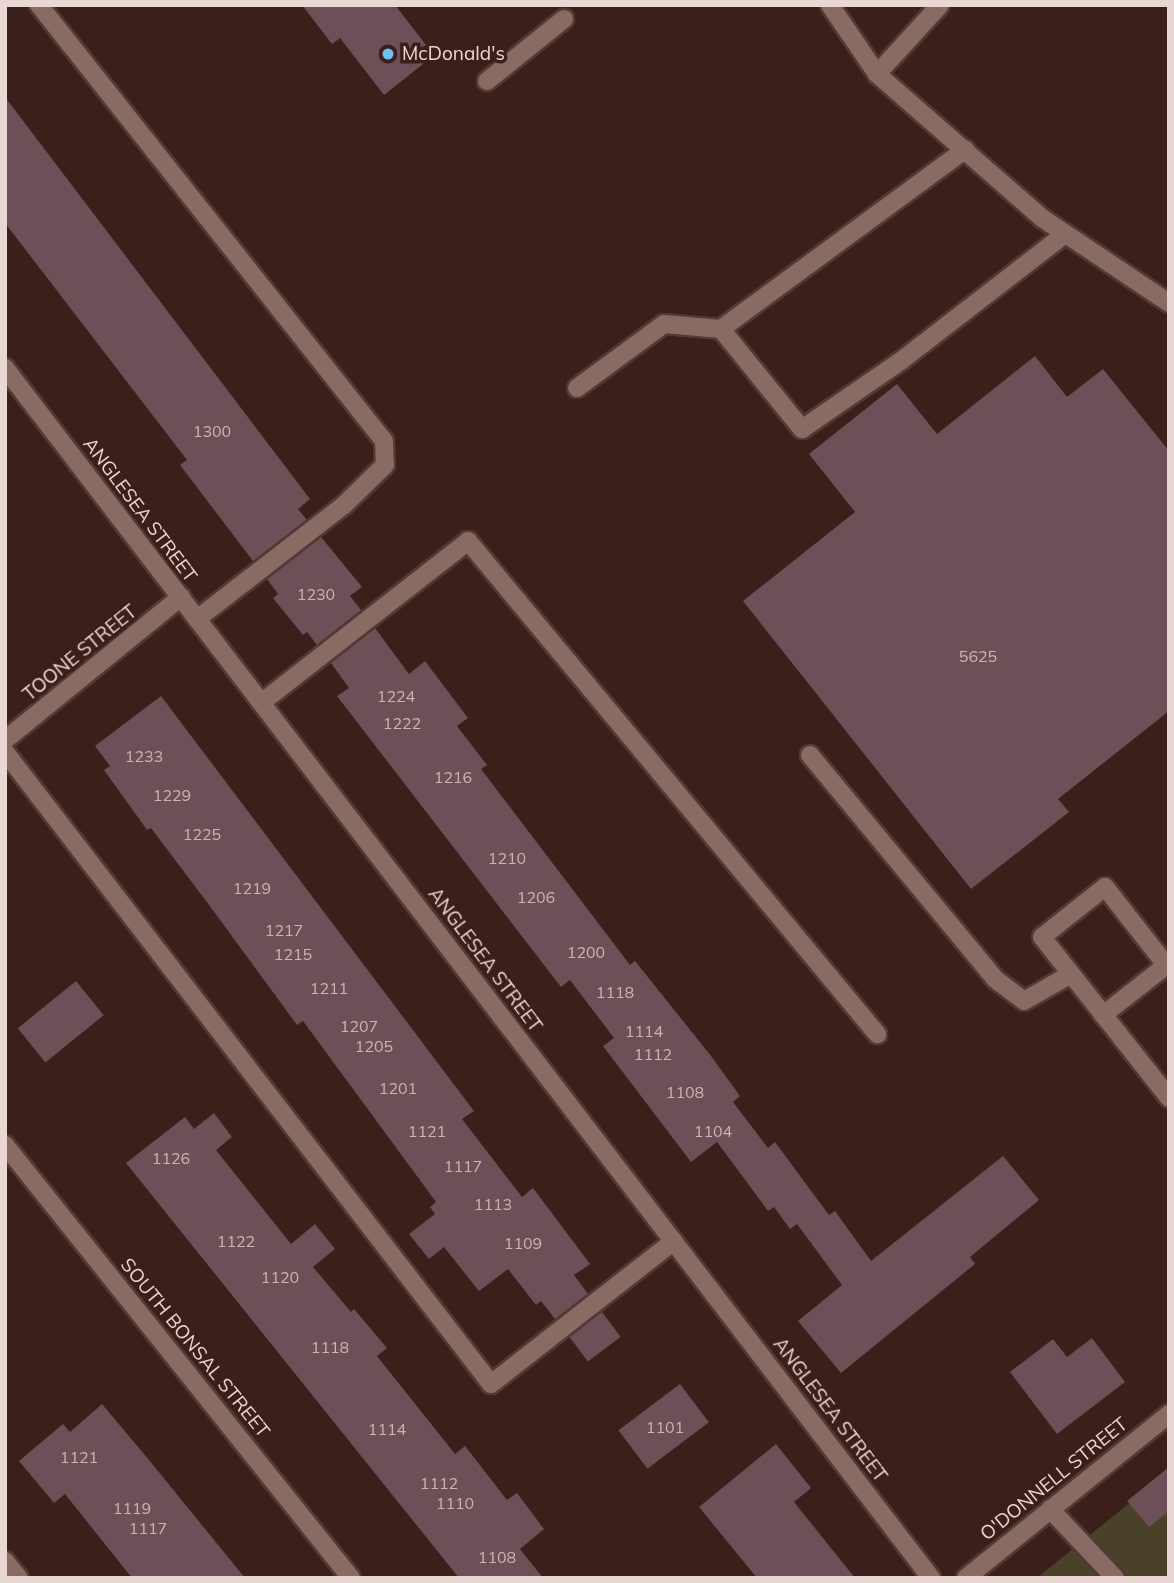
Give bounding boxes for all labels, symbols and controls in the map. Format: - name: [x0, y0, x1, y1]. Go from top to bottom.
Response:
- place label: McDonald's: [402, 43, 505, 65]
- marker: McDonald's: [380, 46, 396, 62]
- house number: 1300: [193, 421, 231, 441]
- street label: ANGLESEA STREET: [78, 433, 202, 587]
- house number: 1230: [297, 584, 335, 604]
- street label: TOONE STREET: [18, 600, 142, 706]
- house number: 5625: [959, 646, 997, 666]
- house number: 1224: [377, 686, 415, 706]
- house number: 1222: [383, 713, 421, 733]
- house number: 1233: [125, 746, 163, 766]
- house number: 1216: [434, 767, 472, 787]
- house number: 1229: [153, 785, 191, 805]
- house number: 1225: [183, 824, 221, 844]
- house number: 1210: [488, 848, 526, 868]
- house number: 1219: [233, 878, 271, 898]
- street label: ANGLESEA STREET: [423, 883, 547, 1037]
- house number: 1206: [517, 887, 555, 907]
- house number: 1217: [265, 920, 303, 940]
- house number: 1200: [567, 942, 605, 962]
- house number: 1215: [274, 944, 312, 964]
- house number: 1211: [310, 978, 348, 998]
- house number: 1118: [596, 982, 634, 1002]
- house number: 1207: [340, 1016, 378, 1036]
- house number: 1114: [625, 1021, 663, 1041]
- house number: 1205: [355, 1036, 393, 1056]
- house number: 1112: [634, 1044, 672, 1064]
- house number: 1201: [379, 1078, 417, 1098]
- house number: 1108: [666, 1082, 704, 1102]
- house number: 1121: [408, 1121, 446, 1141]
- house number: 1104: [694, 1121, 732, 1141]
- house number: 1126: [152, 1148, 190, 1168]
- house number: 1117: [444, 1156, 482, 1176]
- house number: 1113: [474, 1194, 512, 1214]
- house number: 1122: [217, 1231, 255, 1251]
- house number: 1109: [504, 1233, 542, 1253]
- street label: SOUTH BONSAL STREET: [116, 1254, 274, 1442]
- house number: 1120: [261, 1267, 299, 1287]
- street label: ANGLESEA STREET: [768, 1333, 892, 1487]
- house number: 1118: [311, 1337, 349, 1357]
- street label: O'DONNELL STREET: [976, 1413, 1132, 1545]
- house number: 1101: [646, 1417, 684, 1437]
- house number: 1114: [368, 1419, 406, 1439]
- house number: 1121: [60, 1447, 98, 1467]
- house number: 1112: [420, 1473, 458, 1493]
- house number: 1110: [436, 1493, 474, 1513]
- house number: 1119: [113, 1498, 151, 1518]
- house number: 1117: [129, 1518, 167, 1538]
- house number: 1108: [478, 1547, 516, 1567]

